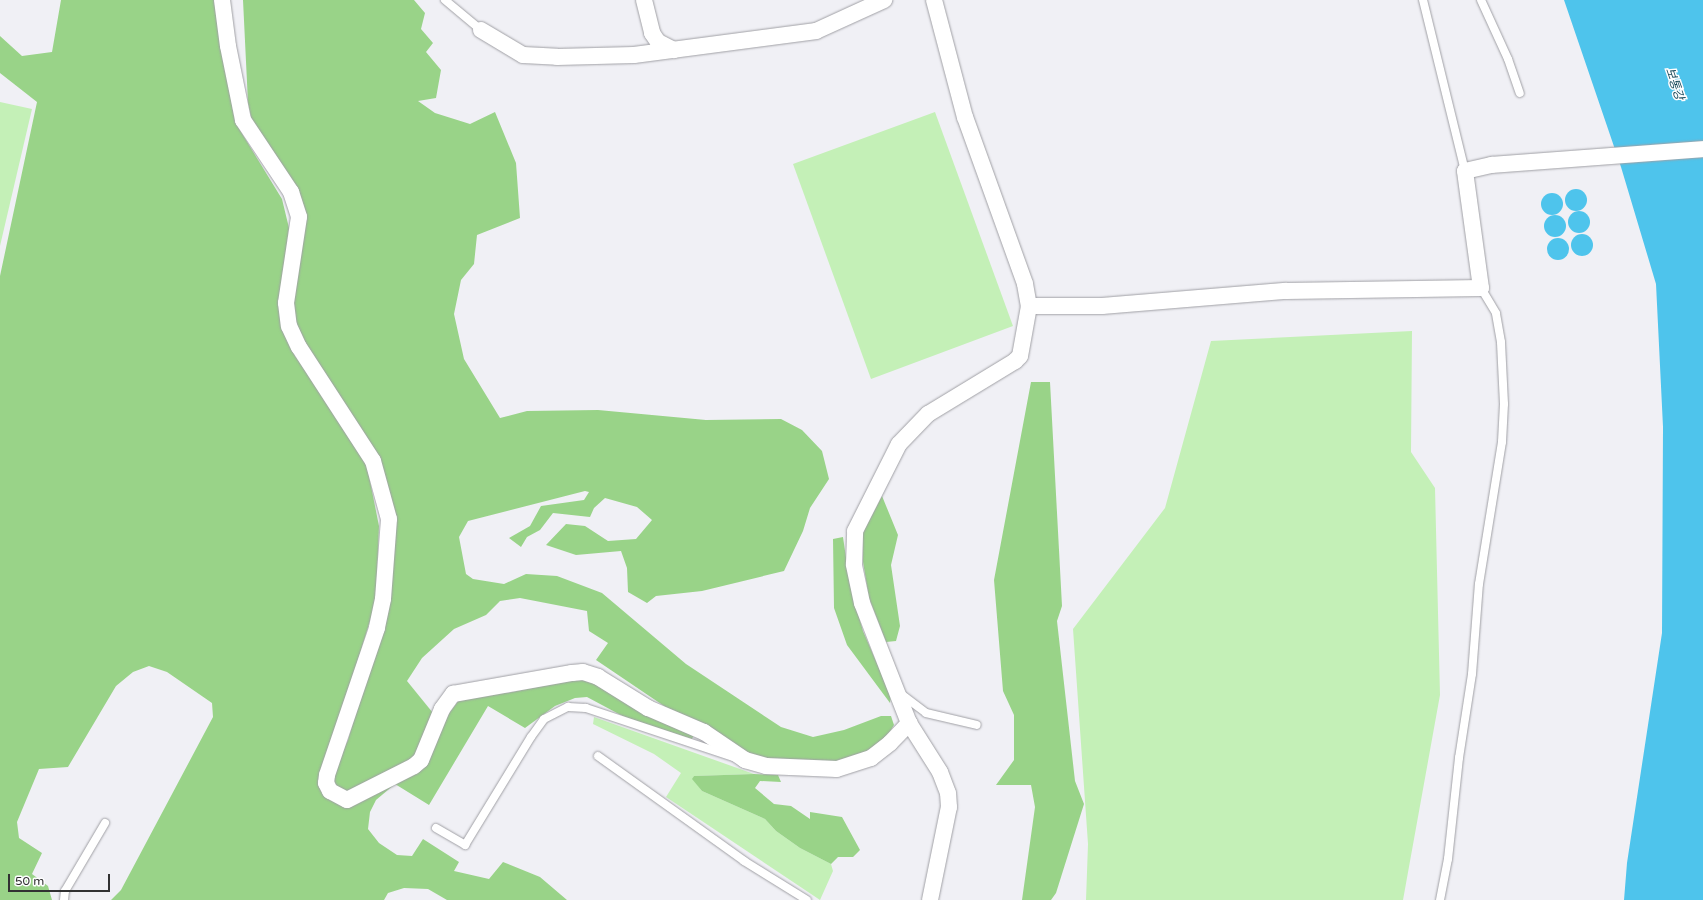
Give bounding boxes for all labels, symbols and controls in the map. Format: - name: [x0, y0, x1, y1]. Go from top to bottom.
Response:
- water label: 보통강: [1662, 66, 1686, 102]
- scale bar: [10, 866, 112, 892]
- text: 50 m: [15, 874, 44, 888]

